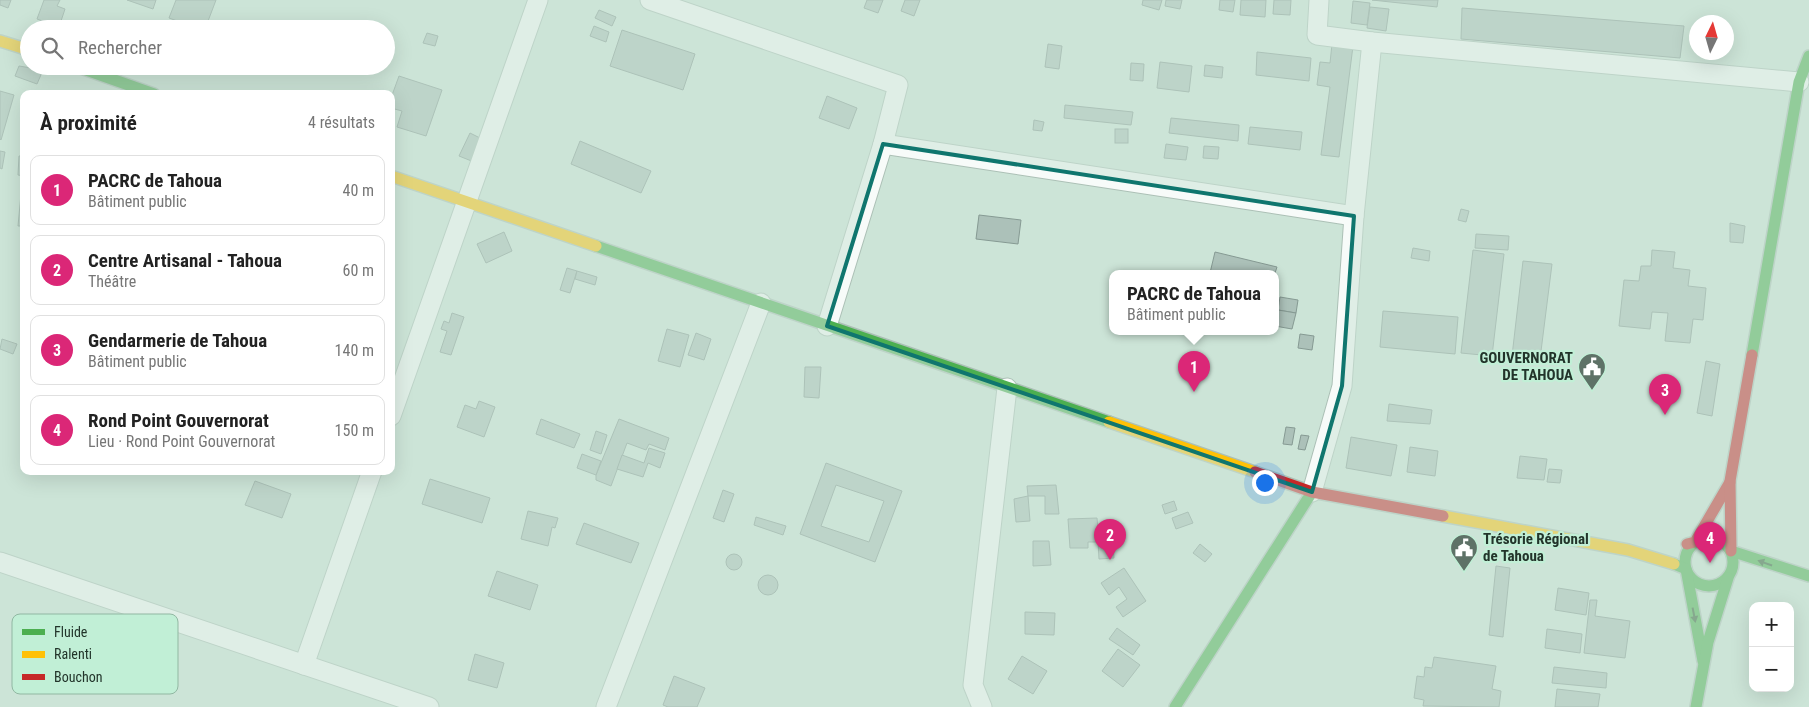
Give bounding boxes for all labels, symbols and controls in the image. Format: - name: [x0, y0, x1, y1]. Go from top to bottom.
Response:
- north arrow: [1689, 15, 1734, 60]
- search box: [20, 20, 395, 75]
- icon: search: [38, 34, 66, 62]
- text: Rechercher: [78, 36, 162, 59]
- text: À proximité: [40, 111, 137, 135]
- text: 4 résultats: [308, 113, 375, 132]
- text: PACRC de Tahoua: [88, 169, 222, 192]
- text: 1: [53, 181, 61, 200]
- text: 40 m: [342, 181, 374, 200]
- text: Bâtiment public: [88, 192, 187, 211]
- text: Centre Artisanal - Tahoua: [88, 249, 282, 272]
- text: 2: [53, 261, 61, 280]
- text: 60 m: [342, 261, 374, 280]
- popup: [1109, 270, 1279, 335]
- text: Théâtre: [88, 272, 136, 291]
- text: PACRC de Tahoua: [1127, 282, 1261, 305]
- text: Bâtiment public: [1127, 305, 1226, 324]
- text: Gendarmerie de Tahoua: [88, 329, 267, 352]
- text: 3: [53, 341, 61, 360]
- text: 140 m: [335, 341, 374, 360]
- place label: GOUVERNORAT DE TAHOUA: [1480, 349, 1573, 384]
- pin: 1: [1178, 351, 1210, 392]
- text: Bâtiment public: [88, 352, 187, 371]
- public building icon: GOUVERNORAT DE TAHOUA: [1577, 352, 1607, 391]
- pin: 3: [1649, 374, 1681, 415]
- text: Rond Point Gouvernorat: [88, 409, 269, 432]
- text: 4: [53, 421, 61, 440]
- text: 150 m: [335, 421, 374, 440]
- text: Lieu · Rond Point Gouvernorat: [88, 432, 275, 451]
- your location: [1252, 470, 1278, 496]
- pin: 2: [1094, 519, 1126, 560]
- pin: 4: [1694, 522, 1726, 563]
- place label: Trésorie Régional de Tahoua: [1483, 530, 1589, 565]
- public building icon: Trésorie Régional de Tahoua: [1449, 533, 1479, 572]
- one-way arrow: [1758, 558, 1773, 566]
- map controls: [1749, 602, 1794, 692]
- button: +: [1749, 602, 1794, 647]
- one-way arrow: [1690, 607, 1698, 623]
- legend: [12, 614, 178, 694]
- text: Fluide: [54, 624, 88, 640]
- text: Ralenti: [54, 646, 92, 662]
- button: −: [1749, 647, 1794, 692]
- text: Bouchon: [54, 669, 102, 685]

